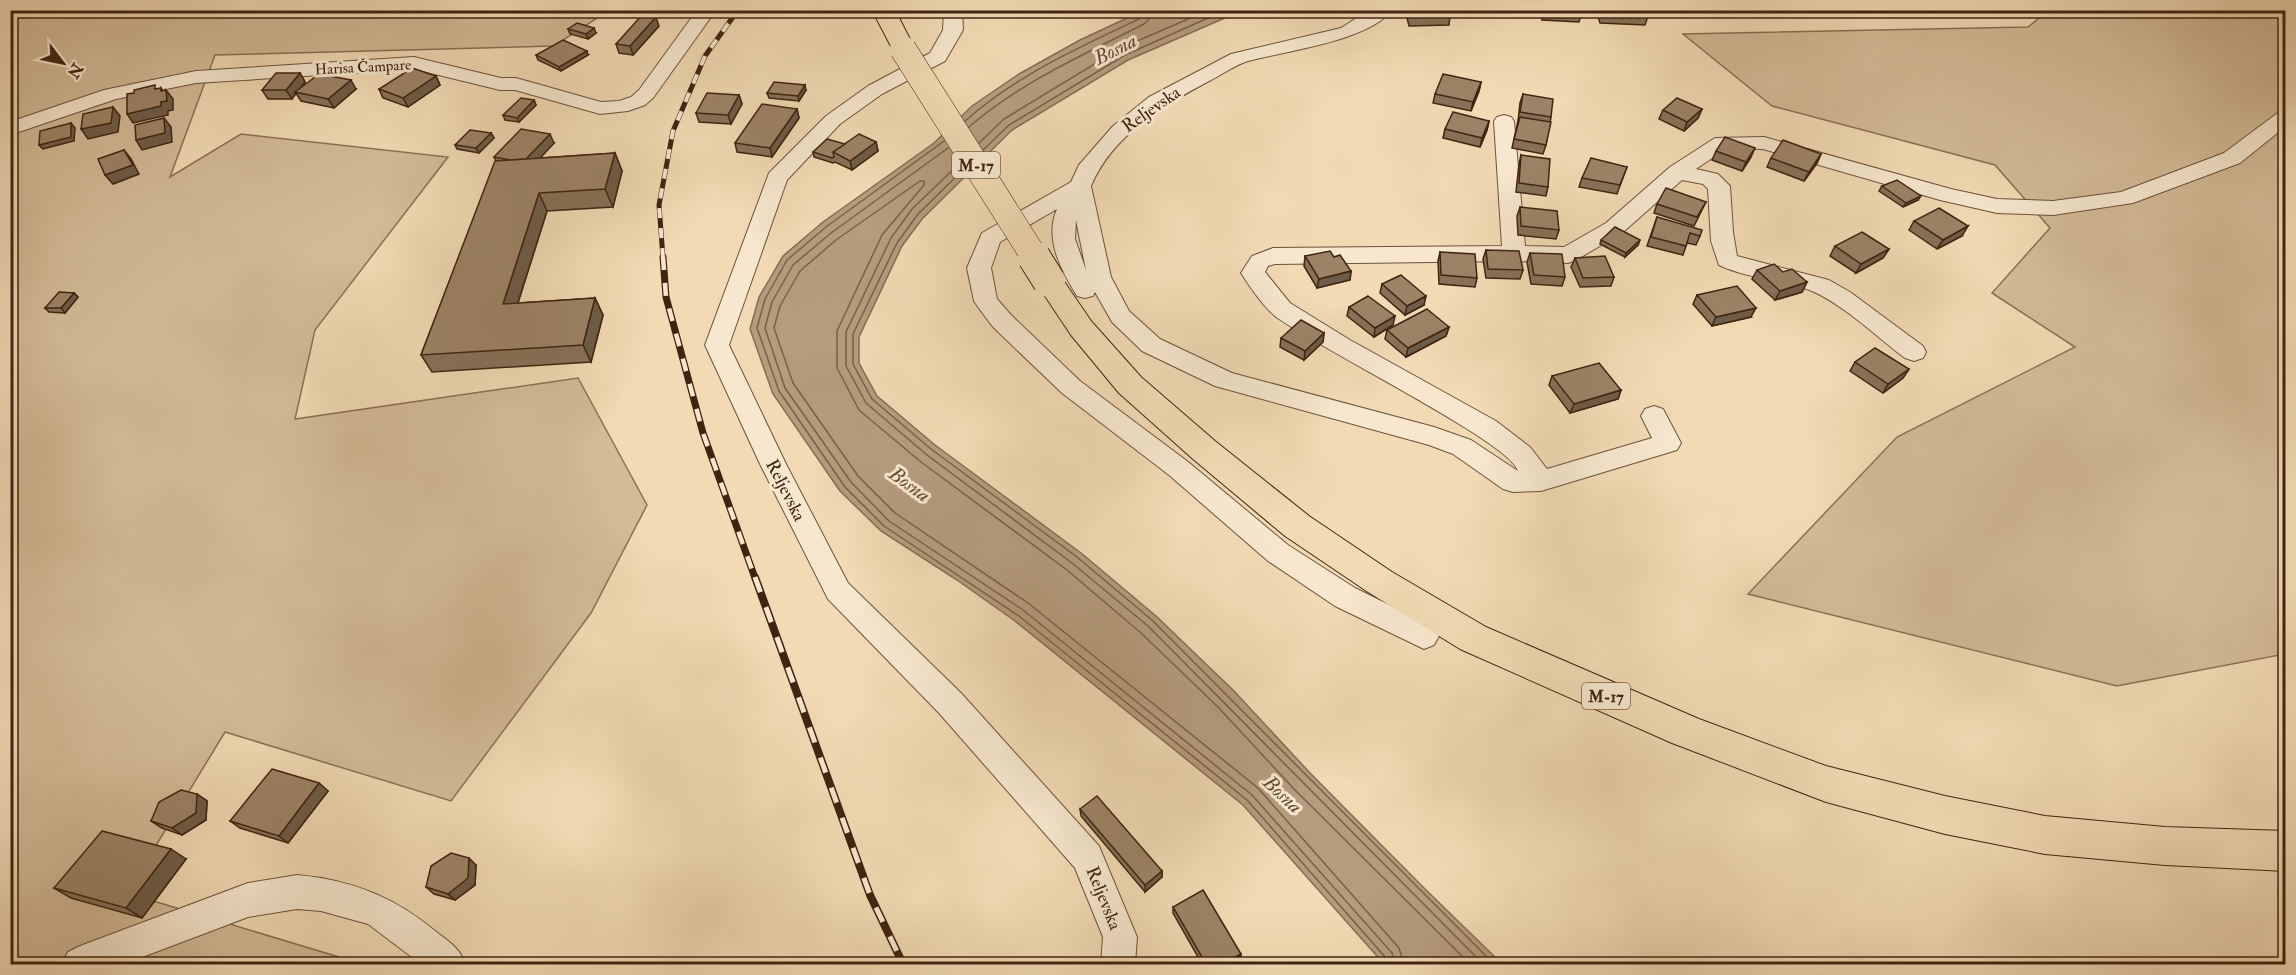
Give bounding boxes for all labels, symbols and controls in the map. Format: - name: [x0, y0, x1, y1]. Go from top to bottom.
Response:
- water label: Bosna: [1089, 28, 1141, 71]
- north arrow: [33, 33, 93, 93]
- street label: Harisa Čampare: [314, 53, 412, 81]
- text: N: [62, 58, 88, 82]
- street label: Reljevska: [1118, 81, 1186, 138]
- road number: M-17: [952, 152, 1000, 178]
- street label: Reljevska: [760, 455, 811, 526]
- water label: Bosna: [883, 461, 935, 508]
- road number: M-17: [1582, 683, 1630, 709]
- water label: Bosna: [1257, 769, 1308, 819]
- street label: Reljevska: [1080, 863, 1127, 934]

